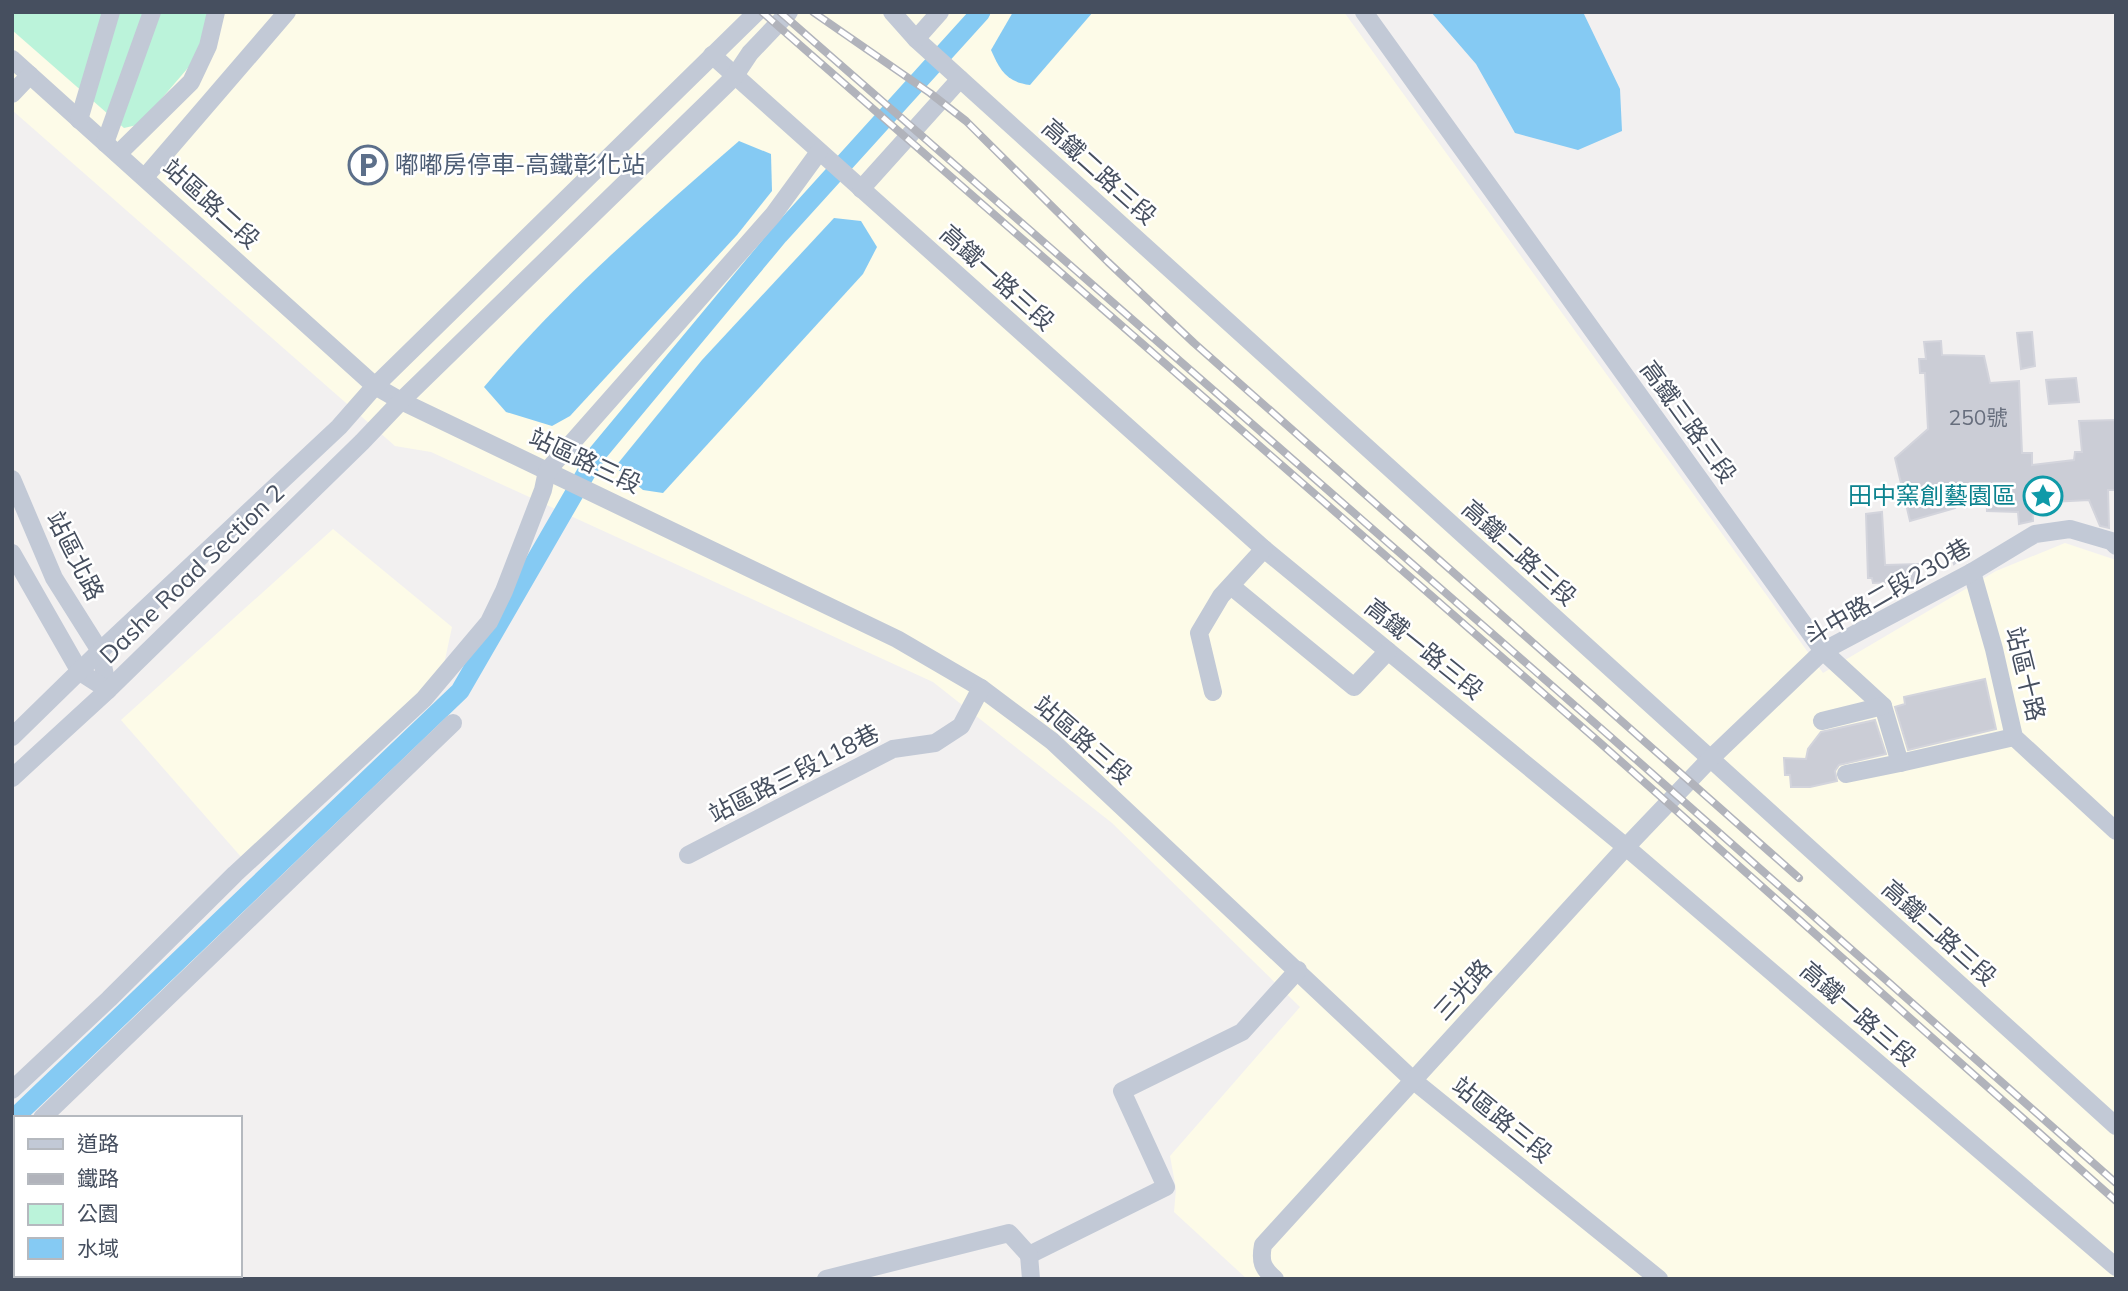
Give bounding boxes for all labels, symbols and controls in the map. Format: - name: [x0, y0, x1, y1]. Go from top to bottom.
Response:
- street label: 高鐵二路三段: [1036, 112, 1163, 231]
- parking icon: 嘟嘟房停車-高鐵彰化站: [347, 144, 389, 186]
- place label: 嘟嘟房停車-高鐵彰化站: [395, 149, 645, 179]
- street label: 站區路二段: [157, 152, 266, 255]
- street label: 高鐵一路三段: [934, 218, 1061, 337]
- street label: 高鐵三路三段: [1634, 354, 1743, 488]
- house number: 250號: [1949, 404, 2007, 430]
- street label: 站區路三段: [525, 421, 646, 499]
- place icon: 田中窯創藝園區: [2022, 475, 2064, 517]
- street label: Dashe Road Section 2: [93, 477, 290, 669]
- place label: 田中窯創藝園區: [1848, 480, 2016, 510]
- street label: 高鐵二路三段: [1456, 493, 1583, 612]
- street label: 站區北路: [41, 506, 111, 605]
- street label: 斗中路二段230巷: [1799, 531, 1976, 651]
- street label: 高鐵一路三段: [1359, 591, 1490, 705]
- street label: 站區十路: [2000, 624, 2052, 724]
- street label: 站區路三段: [1029, 689, 1139, 790]
- street label: 站區路三段118巷: [703, 717, 884, 829]
- street label: 高鐵二路三段: [1876, 873, 2003, 992]
- street label: 三光路: [1427, 953, 1497, 1026]
- street label: 高鐵一路三段: [1794, 955, 1923, 1072]
- street label: 站區路三段: [1447, 1070, 1559, 1169]
- legend: [14, 1116, 242, 1277]
- text: 道路: [77, 1130, 119, 1156]
- text: 鐵路: [77, 1165, 119, 1191]
- text: 公園: [77, 1200, 119, 1226]
- text: 水域: [77, 1235, 119, 1261]

